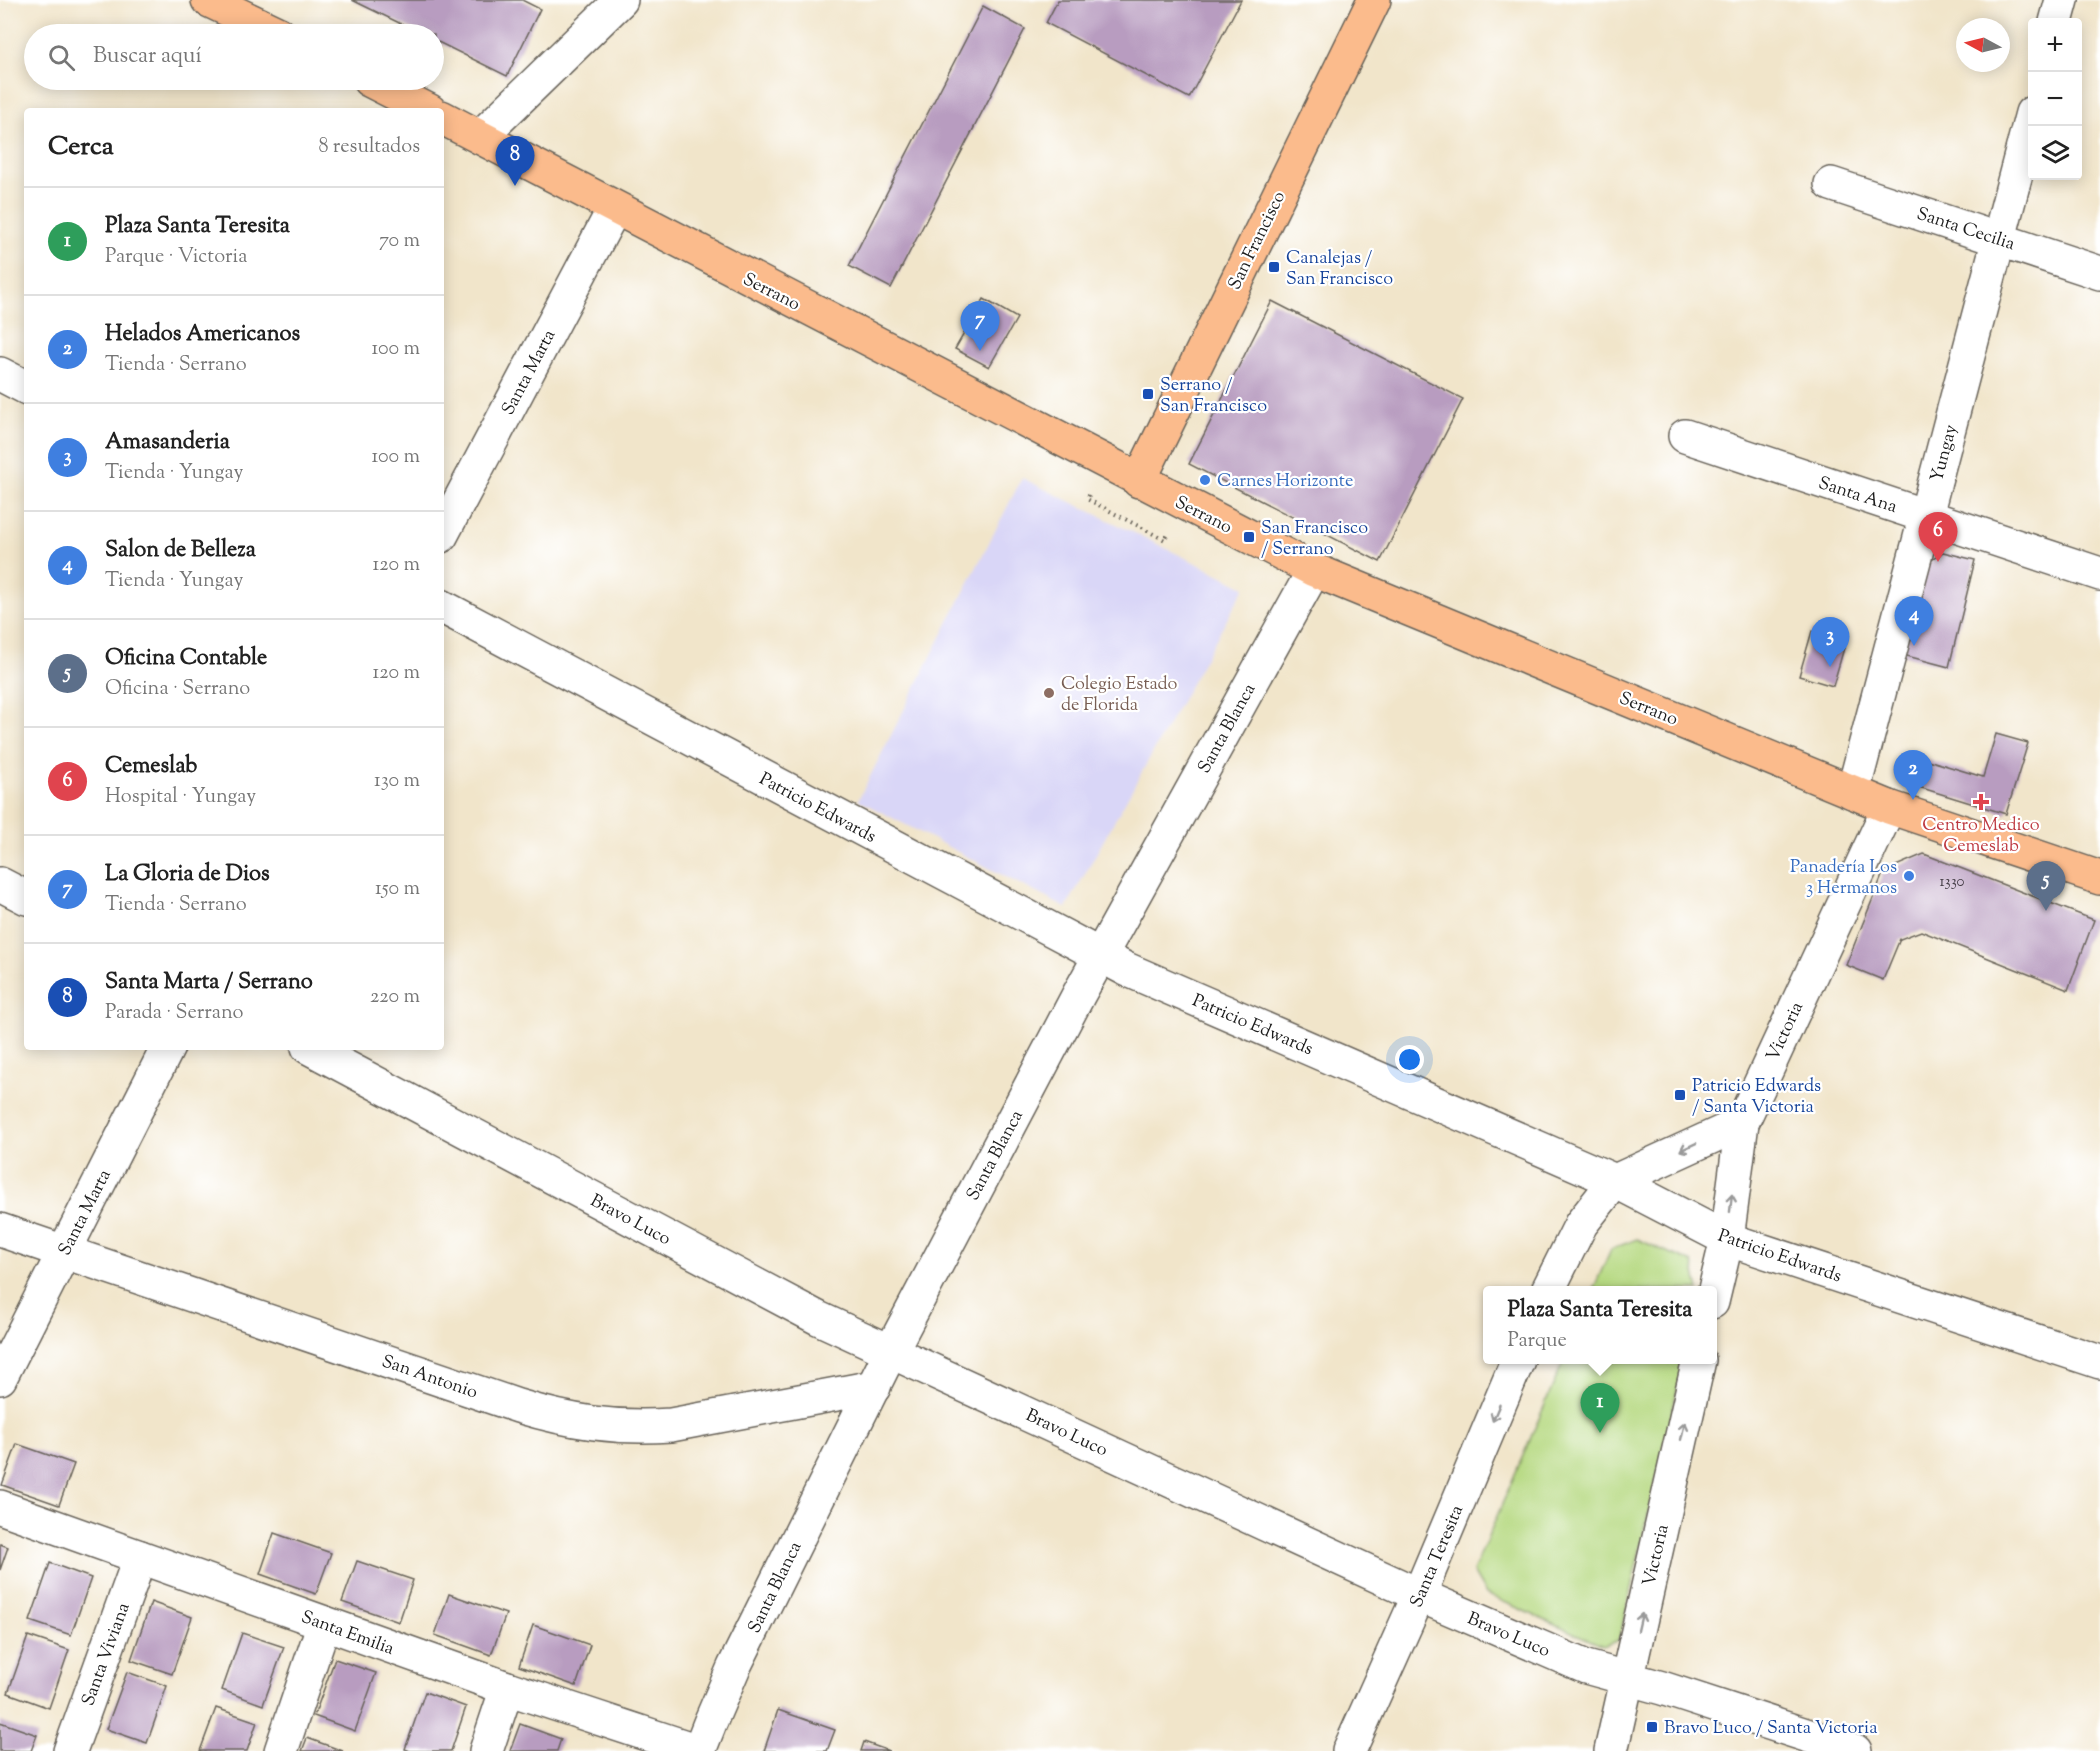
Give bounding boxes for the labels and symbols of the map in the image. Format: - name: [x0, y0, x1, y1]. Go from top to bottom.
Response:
- north arrow: [1956, 18, 2010, 72]
- pin: 8: [496, 136, 534, 186]
- street label: San Francisco: [1223, 187, 1293, 295]
- street label: Santa Cecilia: [1913, 202, 2018, 258]
- place label: Canalejas / San Francisco: [1286, 246, 1393, 293]
- marker: Canalejas / San Francisco: [1267, 260, 1281, 274]
- street label: Serrano: [738, 267, 804, 318]
- pin: 7: [960, 302, 1000, 351]
- street label: Santa Marta: [496, 326, 563, 420]
- place label: Serrano / San Francisco: [1160, 373, 1267, 420]
- marker: Serrano / San Francisco: [1141, 387, 1155, 401]
- street label: Yungay: [1925, 422, 1965, 485]
- place label: Carnes Horizonte: [1217, 469, 1353, 495]
- street label: Santa Ana: [1815, 471, 1900, 521]
- marker: Carnes Horizonte: [1198, 473, 1212, 487]
- street label: Serrano: [1170, 490, 1236, 541]
- pin: 6: [1918, 512, 1958, 562]
- place label: San Francisco / Serrano: [1261, 516, 1368, 563]
- marker: San Francisco / Serrano: [1242, 530, 1256, 544]
- pin: 4: [1894, 596, 1934, 646]
- pin: 3: [1810, 618, 1850, 667]
- place label: Colegio Estado de Florida: [1061, 672, 1178, 719]
- street label: Santa Blanca: [1192, 679, 1263, 779]
- marker: Colegio Estado de Florida: [1042, 686, 1056, 700]
- street label: Serrano: [1615, 686, 1682, 733]
- pin: 2: [1894, 750, 1932, 800]
- street label: Patricio Edwards: [754, 767, 880, 851]
- marker: Centro Medico Cemeslab: [1972, 793, 1990, 811]
- place label: Centro Medico Cemeslab: [1922, 813, 2040, 860]
- place label: Panadería Los 3 Hermanos: [1790, 855, 1897, 902]
- pin: 5: [2026, 862, 2066, 911]
- marker: Panadería Los 3 Hermanos: [1902, 869, 1916, 883]
- house number: 1330: [1939, 872, 1965, 893]
- street label: Patricio Edwards: [1188, 989, 1317, 1063]
- street label: Victoria: [1761, 998, 1811, 1066]
- your location: [1395, 1045, 1424, 1074]
- place label: Patricio Edwards / Santa Victoria: [1692, 1074, 1821, 1121]
- marker: Patricio Edwards / Santa Victoria: [1673, 1088, 1687, 1102]
- street label: Santa Blanca: [961, 1106, 1031, 1206]
- one-way arrow: [1680, 1142, 1698, 1154]
- street label: Santa Marta: [53, 1165, 119, 1260]
- street label: Bravo Luco: [585, 1189, 675, 1253]
- one-way arrow: [1726, 1194, 1737, 1214]
- street label: Patricio Edwards: [1714, 1224, 1845, 1290]
- street label: San Antonio: [378, 1349, 481, 1407]
- pin: 1: [1580, 1384, 1620, 1433]
- street label: Bravo Luco: [1021, 1403, 1112, 1464]
- one-way arrow: [1490, 1404, 1501, 1422]
- one-way arrow: [1678, 1422, 1689, 1442]
- street label: Santa Teresita: [1405, 1502, 1471, 1612]
- street label: Victoria: [1637, 1522, 1677, 1589]
- street label: Santa Blanca: [742, 1538, 809, 1638]
- street label: Santa Viviana: [76, 1599, 138, 1710]
- street label: Santa Emilia: [297, 1605, 397, 1663]
- street label: Bravo Luco: [1463, 1607, 1554, 1665]
- one-way arrow: [1635, 1612, 1646, 1632]
- place label: Bravo Luco / Santa Victoria: [1664, 1716, 1878, 1742]
- marker: Bravo Luco / Santa Victoria: [1645, 1720, 1659, 1734]

